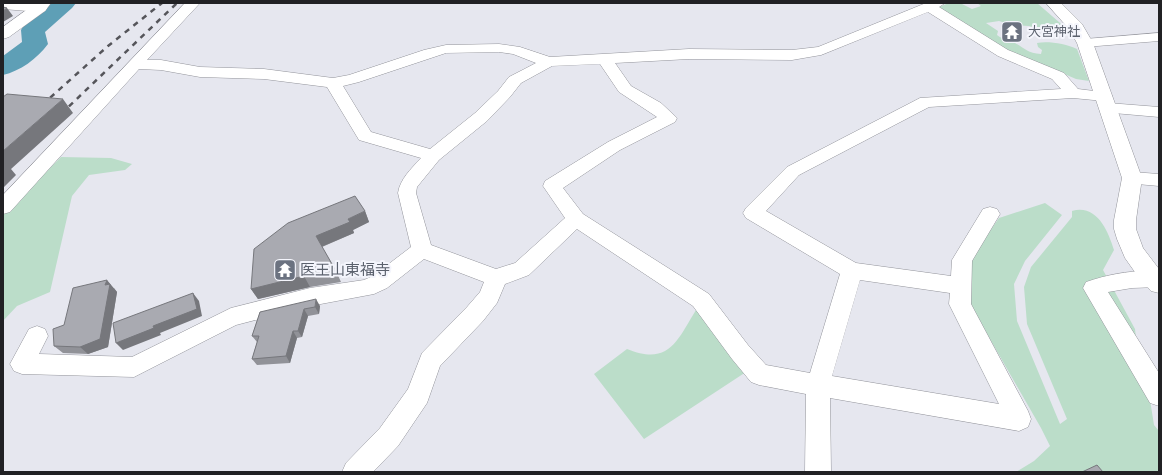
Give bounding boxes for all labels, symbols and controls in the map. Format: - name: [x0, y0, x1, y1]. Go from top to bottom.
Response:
- temple icon: 大宮神社: [999, 19, 1025, 45]
- place label: 大宮神社: [1028, 25, 1080, 39]
- temple icon: 医王山東福寺: [272, 257, 298, 283]
- place label: 医王山東福寺: [300, 262, 390, 278]

